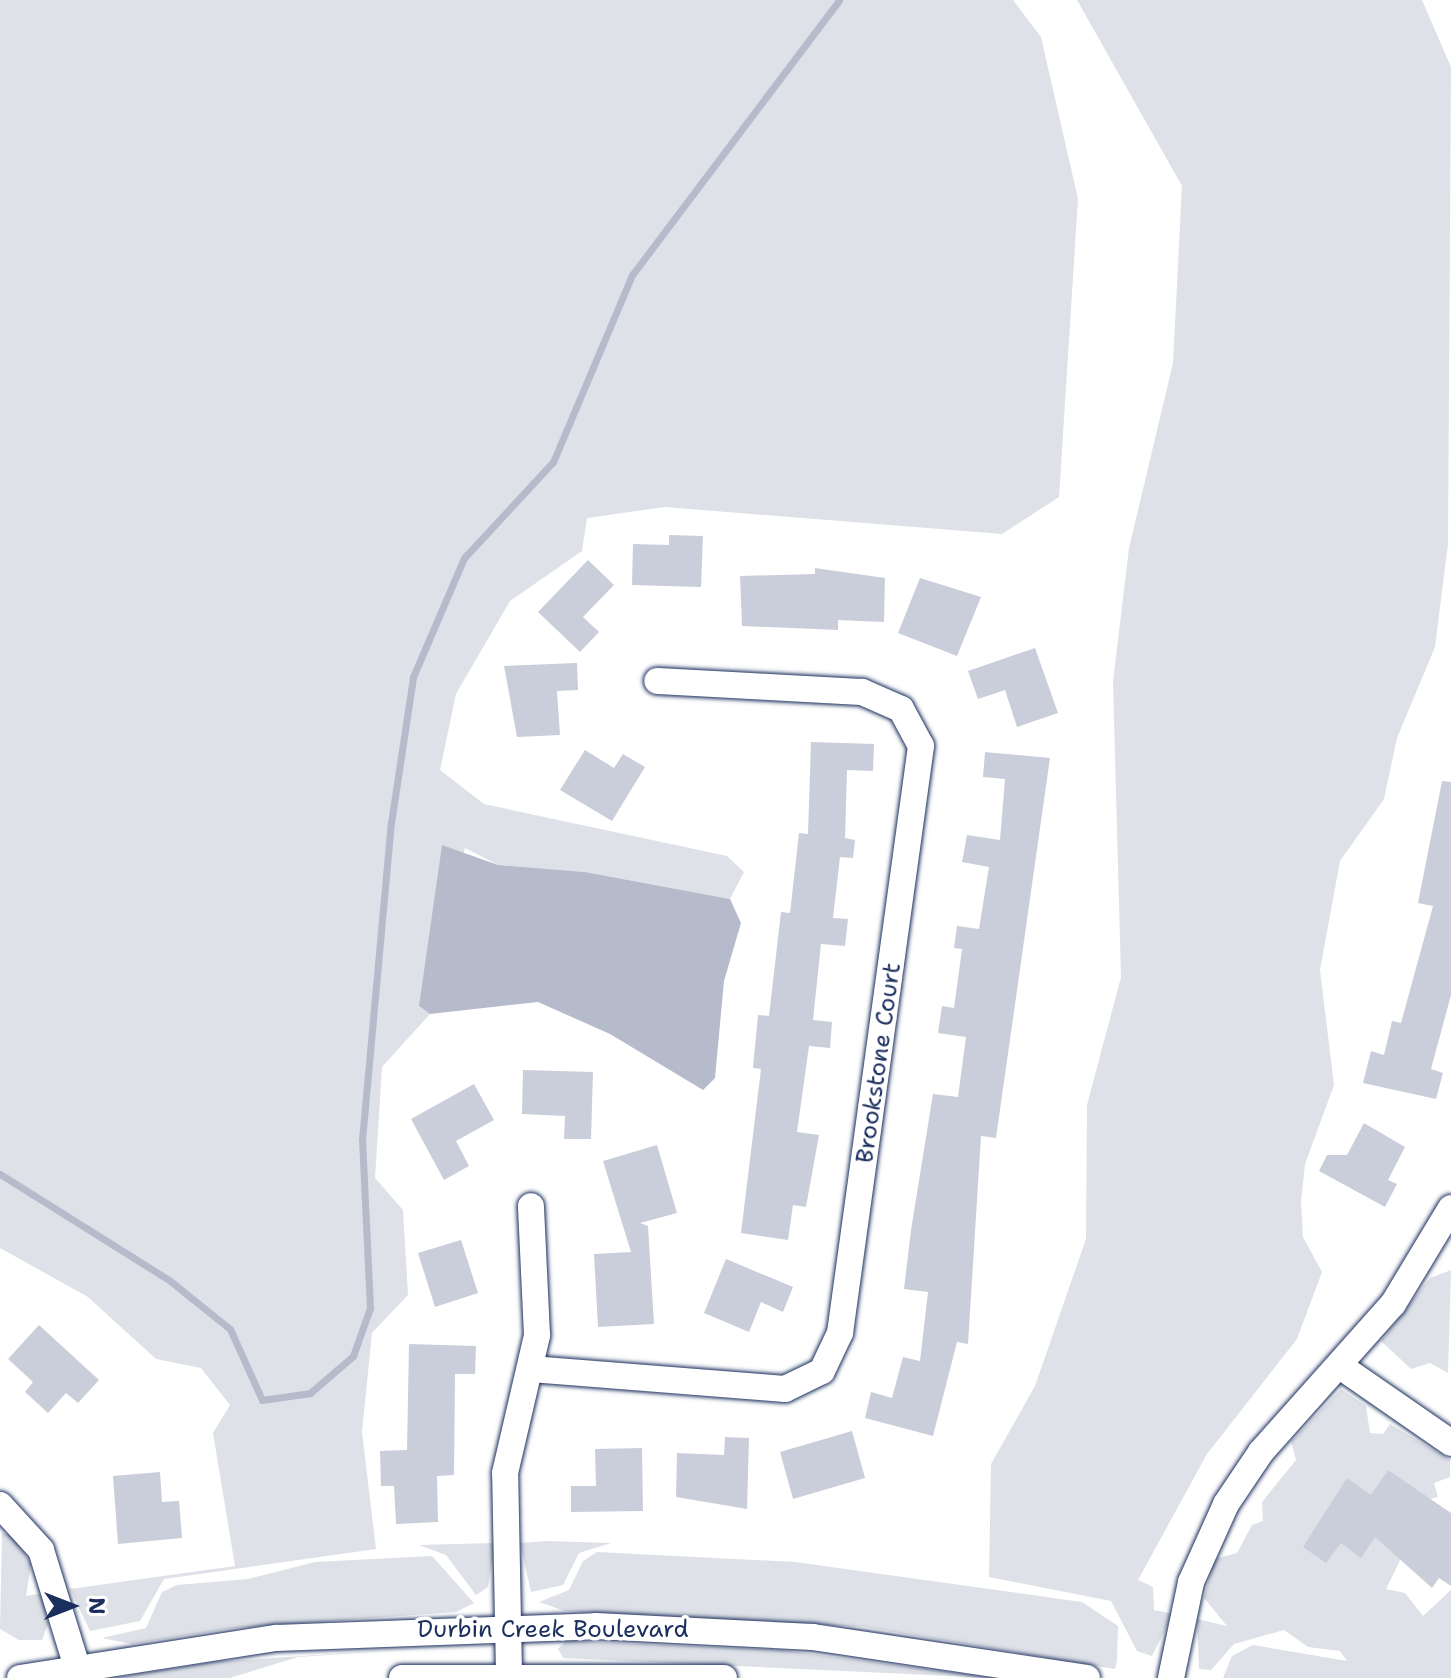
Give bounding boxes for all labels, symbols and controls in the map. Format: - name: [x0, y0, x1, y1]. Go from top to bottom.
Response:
- street label: Brookstone Court: [851, 961, 907, 1165]
- north arrow: [32, 1566, 112, 1646]
- text: N: [82, 1597, 111, 1615]
- street label: Durbin Creek Boulevard: [417, 1616, 689, 1644]

